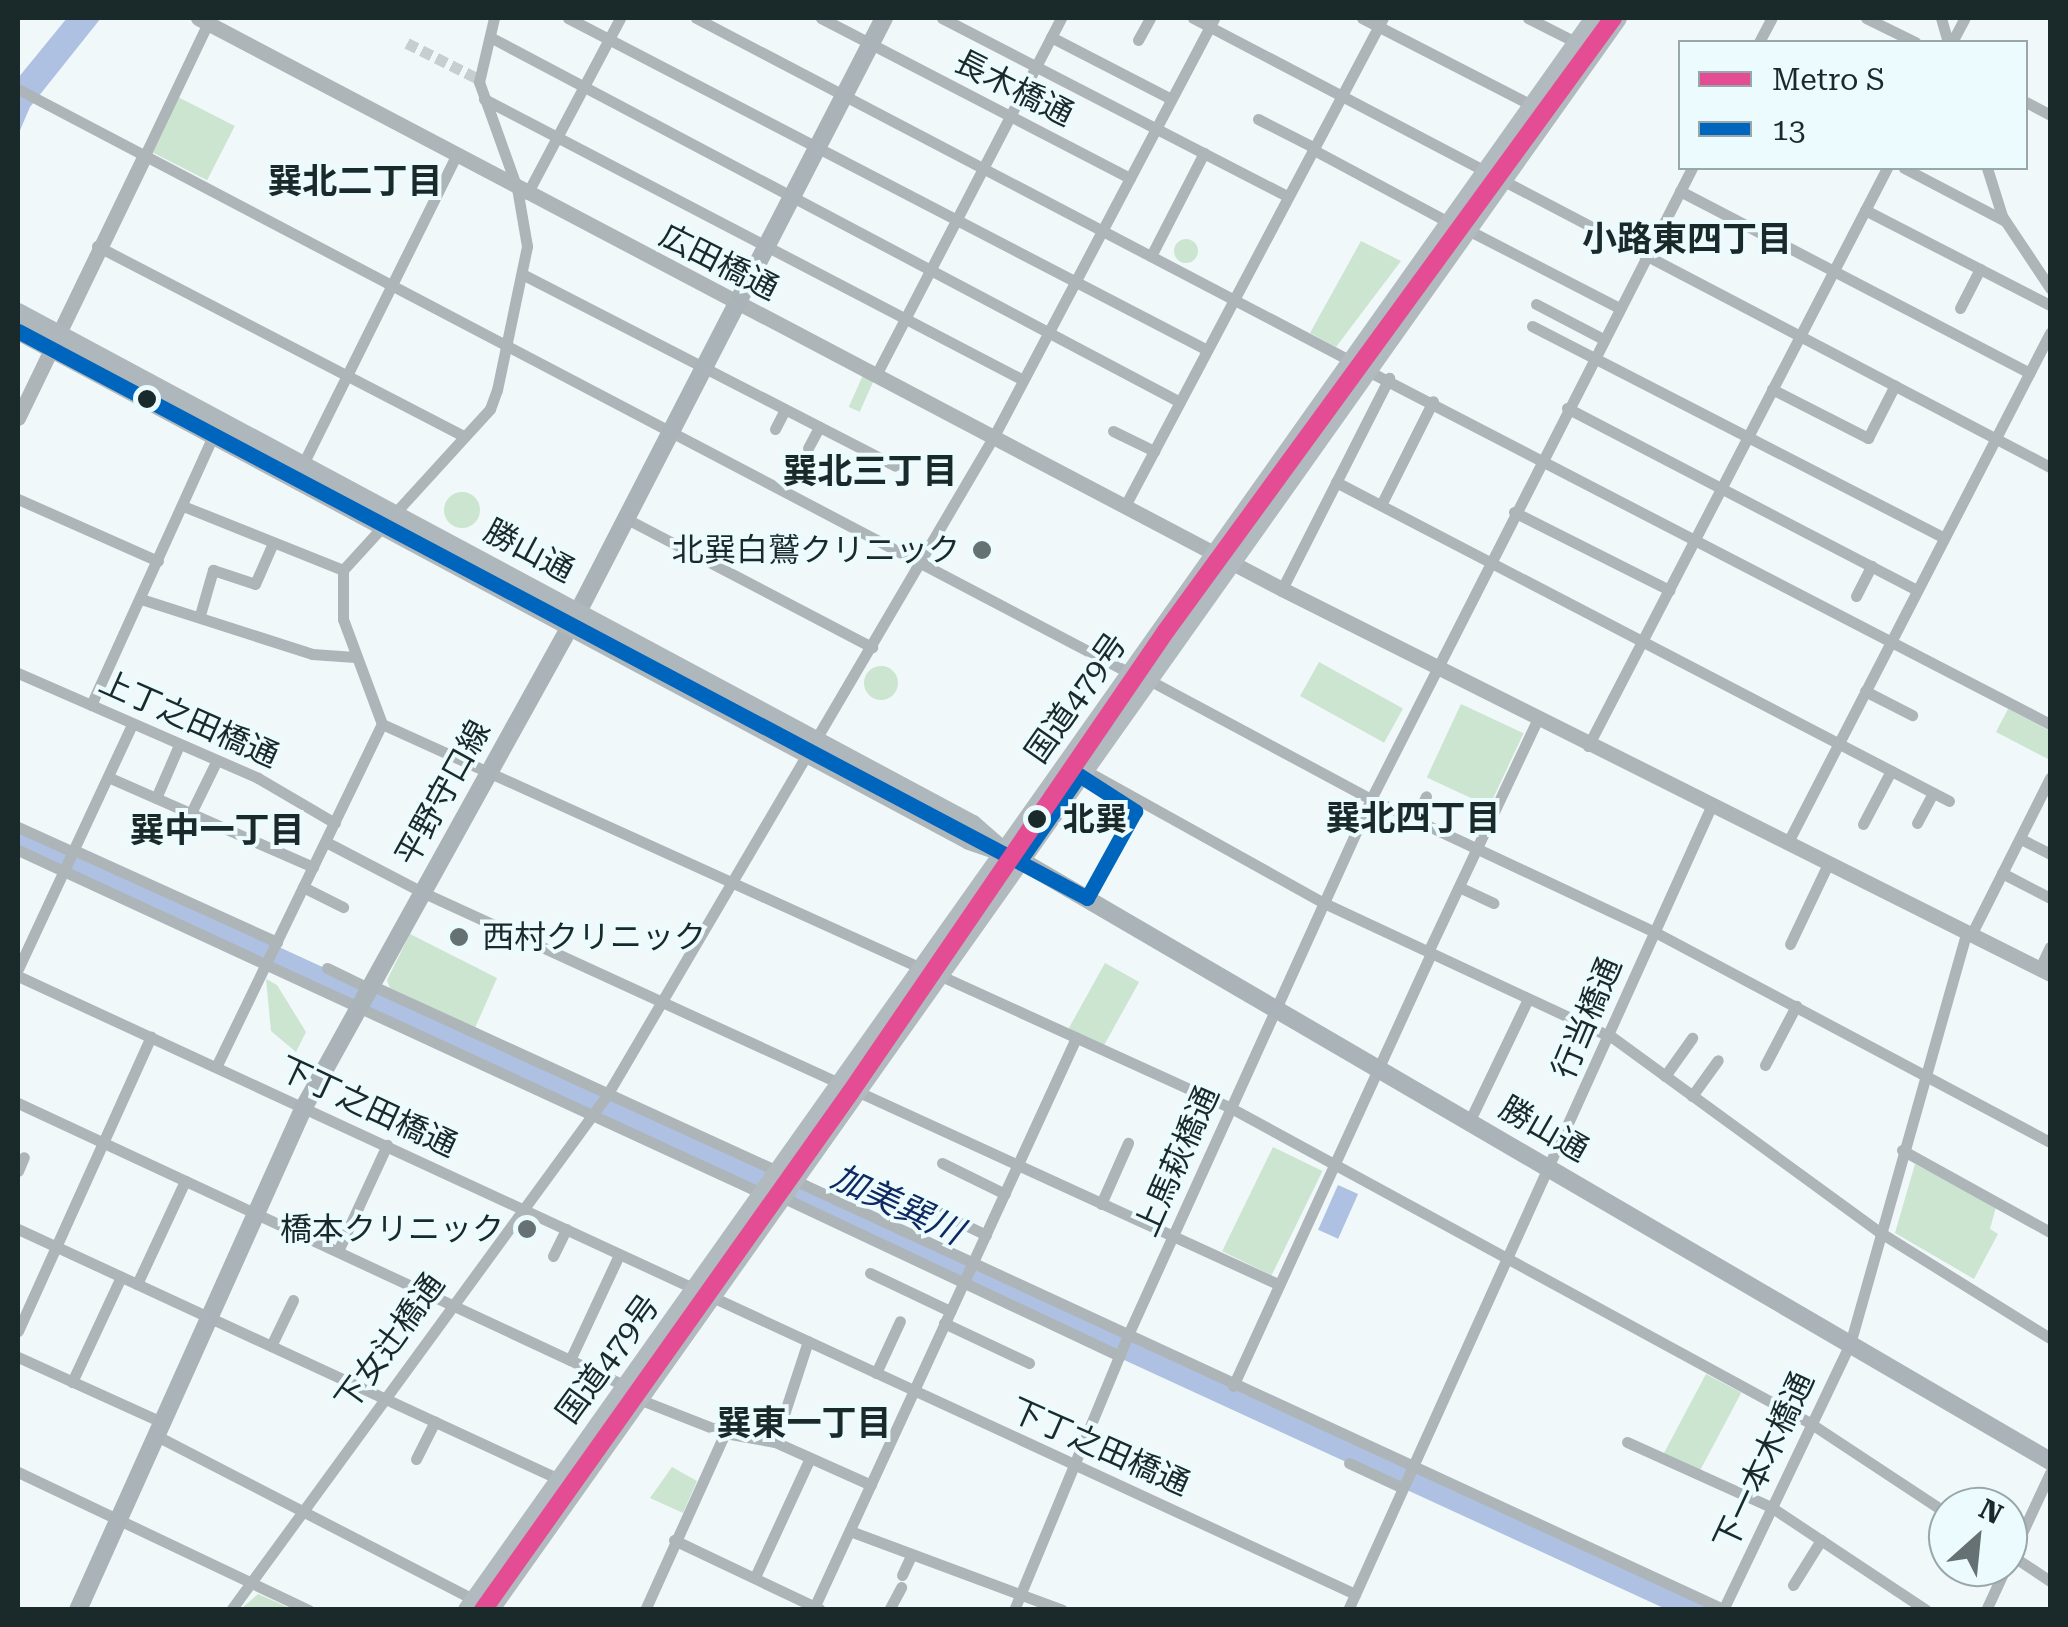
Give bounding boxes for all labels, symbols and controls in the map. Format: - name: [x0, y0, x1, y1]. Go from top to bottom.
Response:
- legend: [1678, 40, 2028, 170]
- street label: 長木橋通: [948, 42, 1080, 134]
- text: Metro S: [1772, 62, 1885, 97]
- text: 13: [1772, 112, 1806, 147]
- district label: 巽北二丁目: [268, 161, 442, 203]
- street label: 広田橋通: [653, 216, 785, 308]
- district label: 小路東四丁目: [1582, 219, 1792, 261]
- unlabelled marker: [137, 389, 157, 409]
- district label: 巽北三丁目: [783, 451, 957, 493]
- street label: 勝山通: [478, 512, 580, 590]
- place label: 北巽白鷲クリニック: [672, 531, 960, 569]
- marker: 北巽白鷲クリニック: [969, 537, 995, 563]
- street label: 国道479号: [1017, 626, 1135, 770]
- street label: 上丁之田橋通: [93, 662, 285, 776]
- street label: 平野守口線: [387, 714, 499, 872]
- district label: 巽北四丁目: [1326, 798, 1500, 840]
- place label: 北巽: [1063, 800, 1127, 838]
- marker: 北巽: [1020, 802, 1054, 836]
- district label: 巽中一丁目: [130, 810, 304, 852]
- place label: 西村クリニック: [482, 918, 706, 956]
- marker: 西村クリニック: [446, 924, 472, 950]
- street label: 行当橋通: [1544, 952, 1630, 1084]
- street label: 下丁之田橋通: [273, 1049, 463, 1165]
- street label: 上馬萩橋通: [1127, 1080, 1227, 1242]
- street label: 勝山通: [1493, 1088, 1595, 1170]
- water label: 加美巽川: [825, 1156, 969, 1254]
- place label: 橋本クリニック: [280, 1210, 504, 1248]
- marker: 橋本クリニック: [514, 1216, 540, 1242]
- street label: 下女辻橋通: [327, 1266, 453, 1418]
- street label: 国道479号: [548, 1287, 668, 1431]
- street label: 下一本木橋通: [1706, 1366, 1822, 1556]
- street label: 下丁之田橋通: [1004, 1390, 1196, 1504]
- district label: 巽東一丁目: [717, 1403, 891, 1445]
- north arrow: [1928, 1487, 2028, 1587]
- text: N: [1974, 1492, 2008, 1531]

